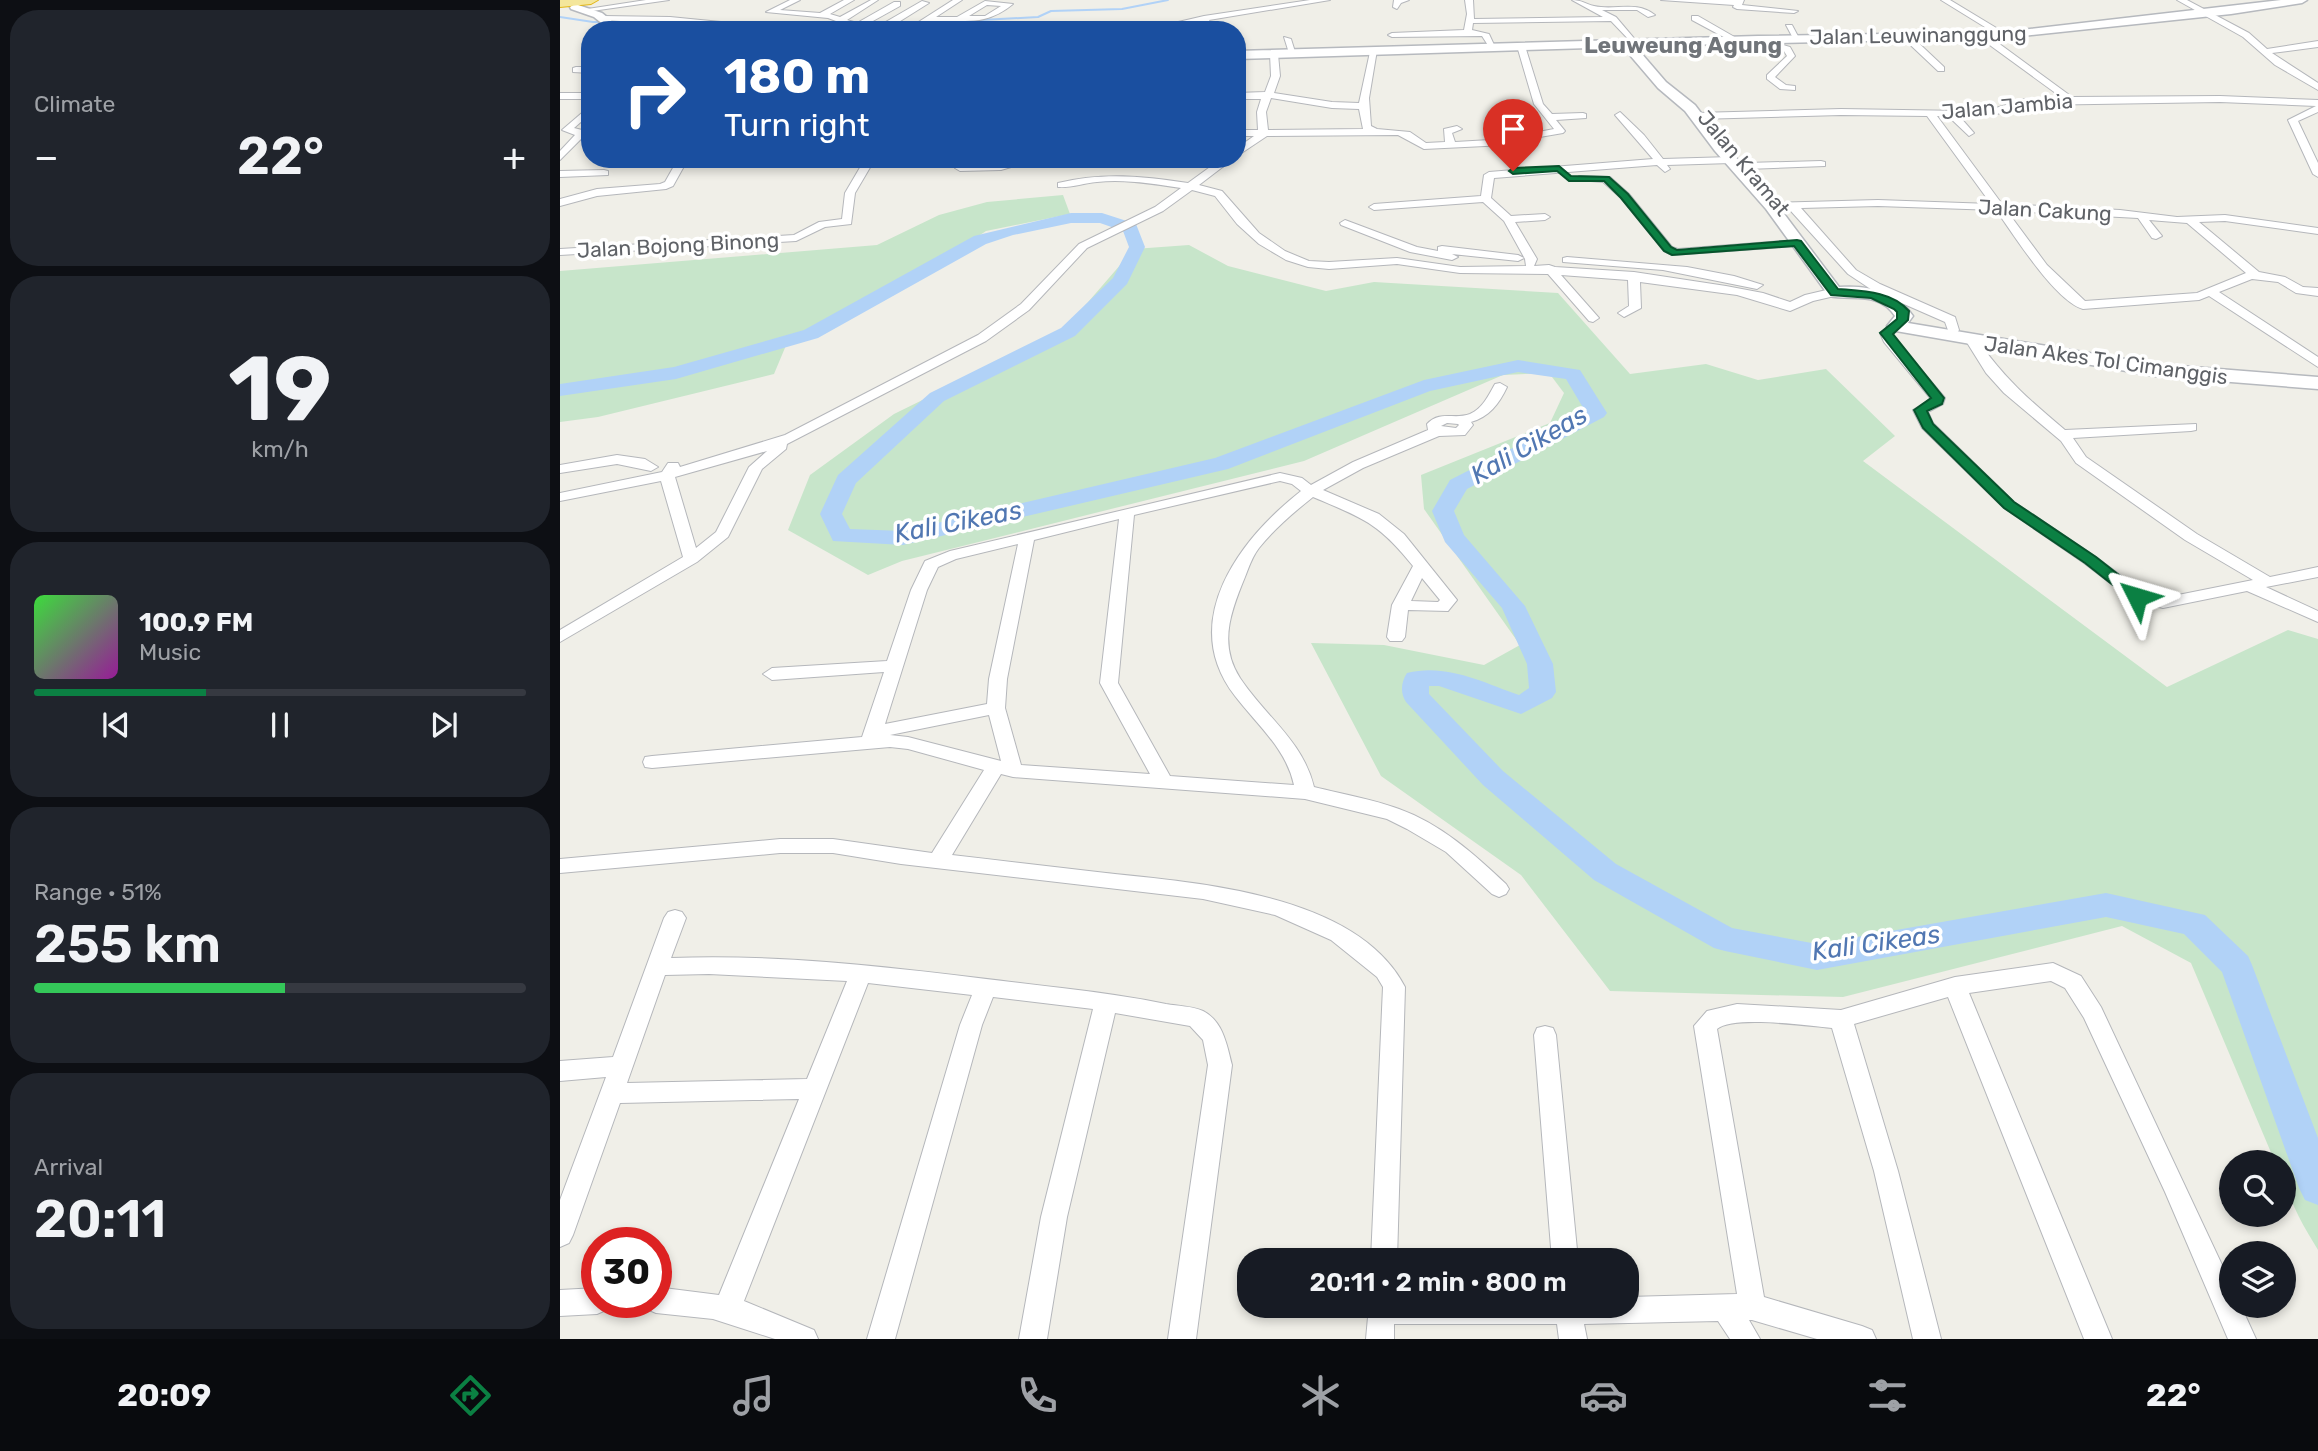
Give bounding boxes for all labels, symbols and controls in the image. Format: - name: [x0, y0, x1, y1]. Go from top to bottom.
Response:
- street label: Jalan Leuwinanggung: [1809, 21, 2027, 49]
- district label: Leuweung Agung: [1584, 31, 1782, 59]
- text: 180 m: [724, 47, 870, 105]
- icon: right: [609, 49, 700, 140]
- street label: Jalan Jambia: [1940, 88, 2074, 124]
- text: Climate: [34, 90, 115, 118]
- pin: [1483, 99, 1543, 171]
- street label: Jalan Kramat: [1693, 105, 1795, 221]
- text: Turn right: [724, 106, 869, 144]
- icon: arrive: [1494, 110, 1532, 148]
- text: 22°: [237, 125, 324, 187]
- text: −: [34, 134, 59, 180]
- text: +: [502, 134, 526, 180]
- street label: Jalan Cakung: [1978, 194, 2112, 226]
- street label: Jalan Bojong Binong: [576, 227, 780, 263]
- street label: Jalan Akes Tol Cimanggis: [1983, 331, 2229, 389]
- text: 19: [228, 335, 332, 443]
- water label: Kali Cikeas: [1465, 399, 1593, 491]
- text: km/h: [251, 435, 309, 463]
- water label: Kali Cikeas: [892, 494, 1024, 550]
- position arrow: [2100, 560, 2174, 634]
- text: 100.9 FM: [139, 607, 253, 638]
- text: Music: [139, 638, 201, 666]
- icon: previous: [97, 706, 135, 744]
- icon: pause: [261, 706, 299, 744]
- icon: next: [425, 706, 463, 744]
- text: Range · 51%: [34, 878, 162, 906]
- text: 255 km: [34, 913, 221, 975]
- water label: Kali Cikeas: [1810, 919, 1942, 967]
- map controls: [2219, 1150, 2296, 1318]
- button: search: [2219, 1150, 2296, 1227]
- text: Arrival: [34, 1153, 103, 1181]
- text: 20:11: [34, 1188, 166, 1250]
- speed limit sign: 30: [581, 1227, 672, 1318]
- button: layers: [2219, 1241, 2296, 1318]
- text: 20:11 · 2 min · 800 m: [1309, 1267, 1567, 1298]
- icon: directions: [446, 1371, 495, 1420]
- icon: music: [729, 1371, 778, 1420]
- icon: phone: [1013, 1371, 1062, 1420]
- icon: climate: [1296, 1371, 1345, 1420]
- icon: car: [1579, 1371, 1628, 1420]
- icon: filters: [1863, 1371, 1912, 1420]
- text: 20:09: [117, 1376, 211, 1414]
- text: 22°: [2146, 1376, 2201, 1414]

